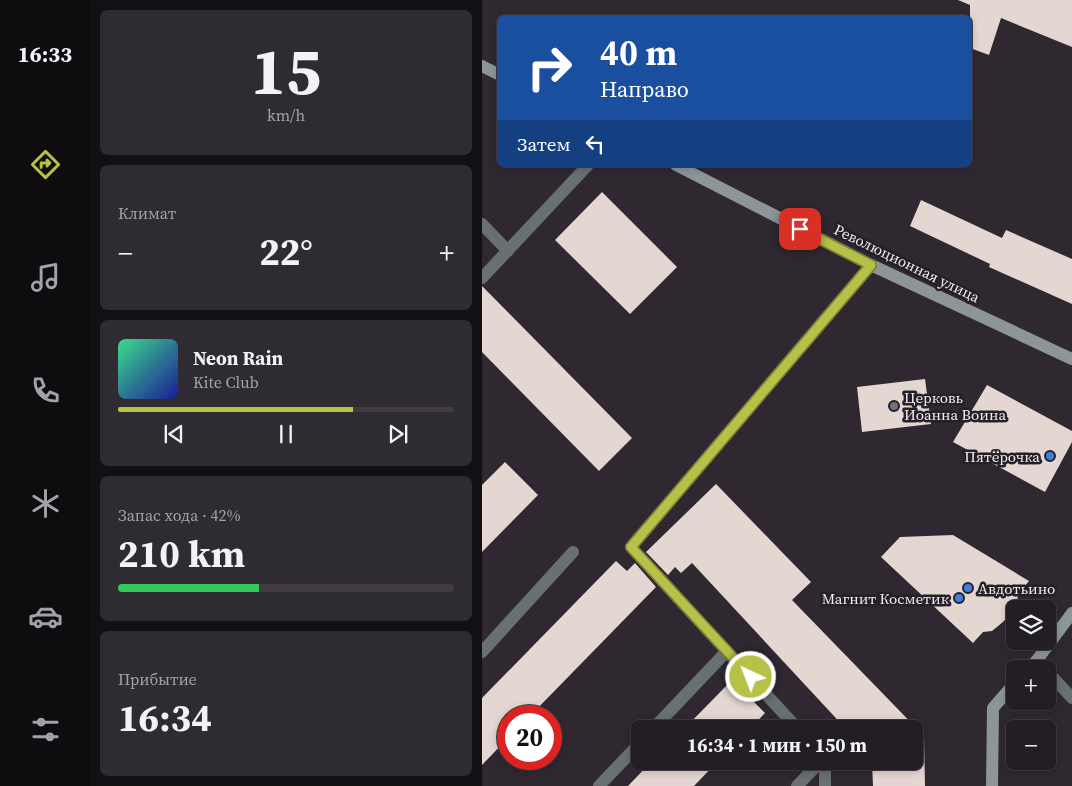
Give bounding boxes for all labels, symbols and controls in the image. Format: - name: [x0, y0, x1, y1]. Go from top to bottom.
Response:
- text: 15: [251, 27, 321, 116]
- text: 40 m: [600, 29, 677, 77]
- icon: right: [517, 35, 582, 100]
- text: 16:33: [18, 39, 72, 69]
- text: Направо: [600, 74, 689, 104]
- text: km/h: [267, 104, 305, 126]
- icon: left: [581, 130, 609, 158]
- text: Затем: [517, 131, 571, 157]
- icon: directions: [28, 147, 63, 182]
- text: Климат: [118, 202, 176, 224]
- pin: [779, 208, 821, 250]
- icon: arrive: [786, 215, 814, 243]
- street label: Революционная улица: [831, 219, 984, 308]
- text: 22°: [259, 226, 313, 278]
- text: −: [118, 234, 133, 272]
- text: +: [439, 234, 454, 272]
- icon: music: [28, 260, 63, 295]
- text: Neon Rain: [193, 345, 283, 371]
- text: Kite Club: [193, 371, 259, 393]
- icon: phone: [28, 373, 63, 408]
- place label: Церковь Иоанна Воина: [904, 387, 1006, 425]
- marker: Церковь Иоанна Воина: [888, 400, 900, 412]
- icon: previous: [160, 420, 188, 448]
- icon: pause: [272, 420, 300, 448]
- icon: next: [384, 420, 412, 448]
- place label: Пятёрочка: [964, 446, 1040, 467]
- marker: Пятёрочка: [1044, 450, 1056, 462]
- icon: climate: [28, 486, 63, 521]
- text: Запас хода · 42%: [118, 504, 241, 526]
- text: 210 km: [118, 528, 245, 580]
- place label: Авдотьино: [978, 578, 1055, 599]
- marker: Авдотьино: [962, 582, 974, 594]
- place label: Магнит Косметик: [822, 588, 950, 609]
- marker: Магнит Косметик: [953, 592, 965, 604]
- icon: car: [28, 599, 63, 634]
- map controls: [1006, 600, 1056, 770]
- button: layers: [1006, 600, 1056, 650]
- position arrow: [724, 650, 776, 702]
- button: +: [1006, 660, 1056, 710]
- text: Прибытие: [118, 668, 197, 690]
- text: 16:34: [118, 692, 212, 744]
- speed limit sign: 20: [497, 705, 562, 770]
- icon: filters: [28, 712, 63, 747]
- button: −: [1006, 720, 1056, 770]
- text: 16:34 · 1 мин · 150 m: [687, 732, 867, 758]

